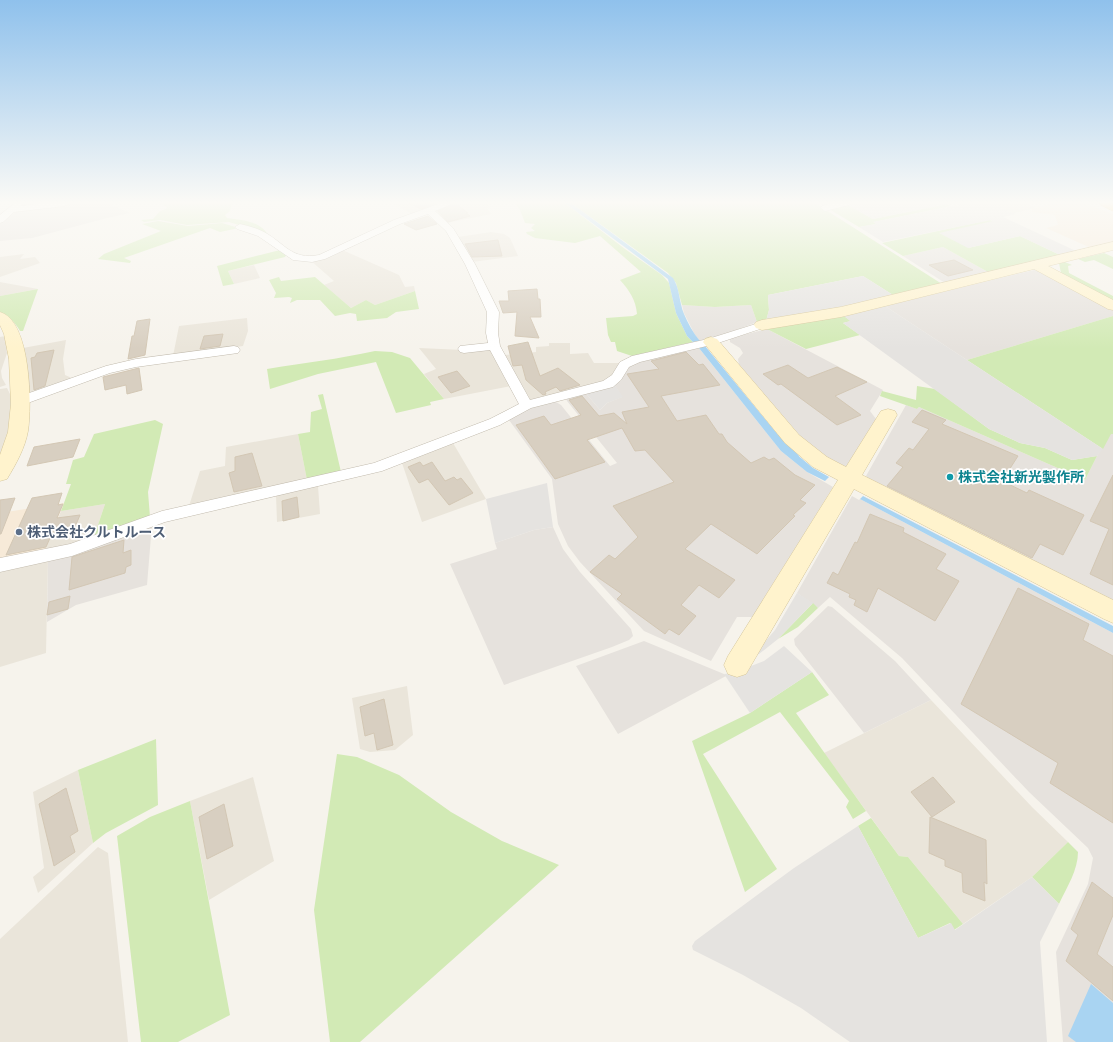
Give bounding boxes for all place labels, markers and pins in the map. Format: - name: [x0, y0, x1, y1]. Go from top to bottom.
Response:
- place label: 株式会社新光製作所: [958, 469, 1084, 485]
- marker: 株式会社新光製作所: [945, 472, 955, 482]
- place label: 株式会社クルトルース: [27, 524, 166, 540]
- marker: 株式会社クルトルース: [14, 527, 24, 537]

